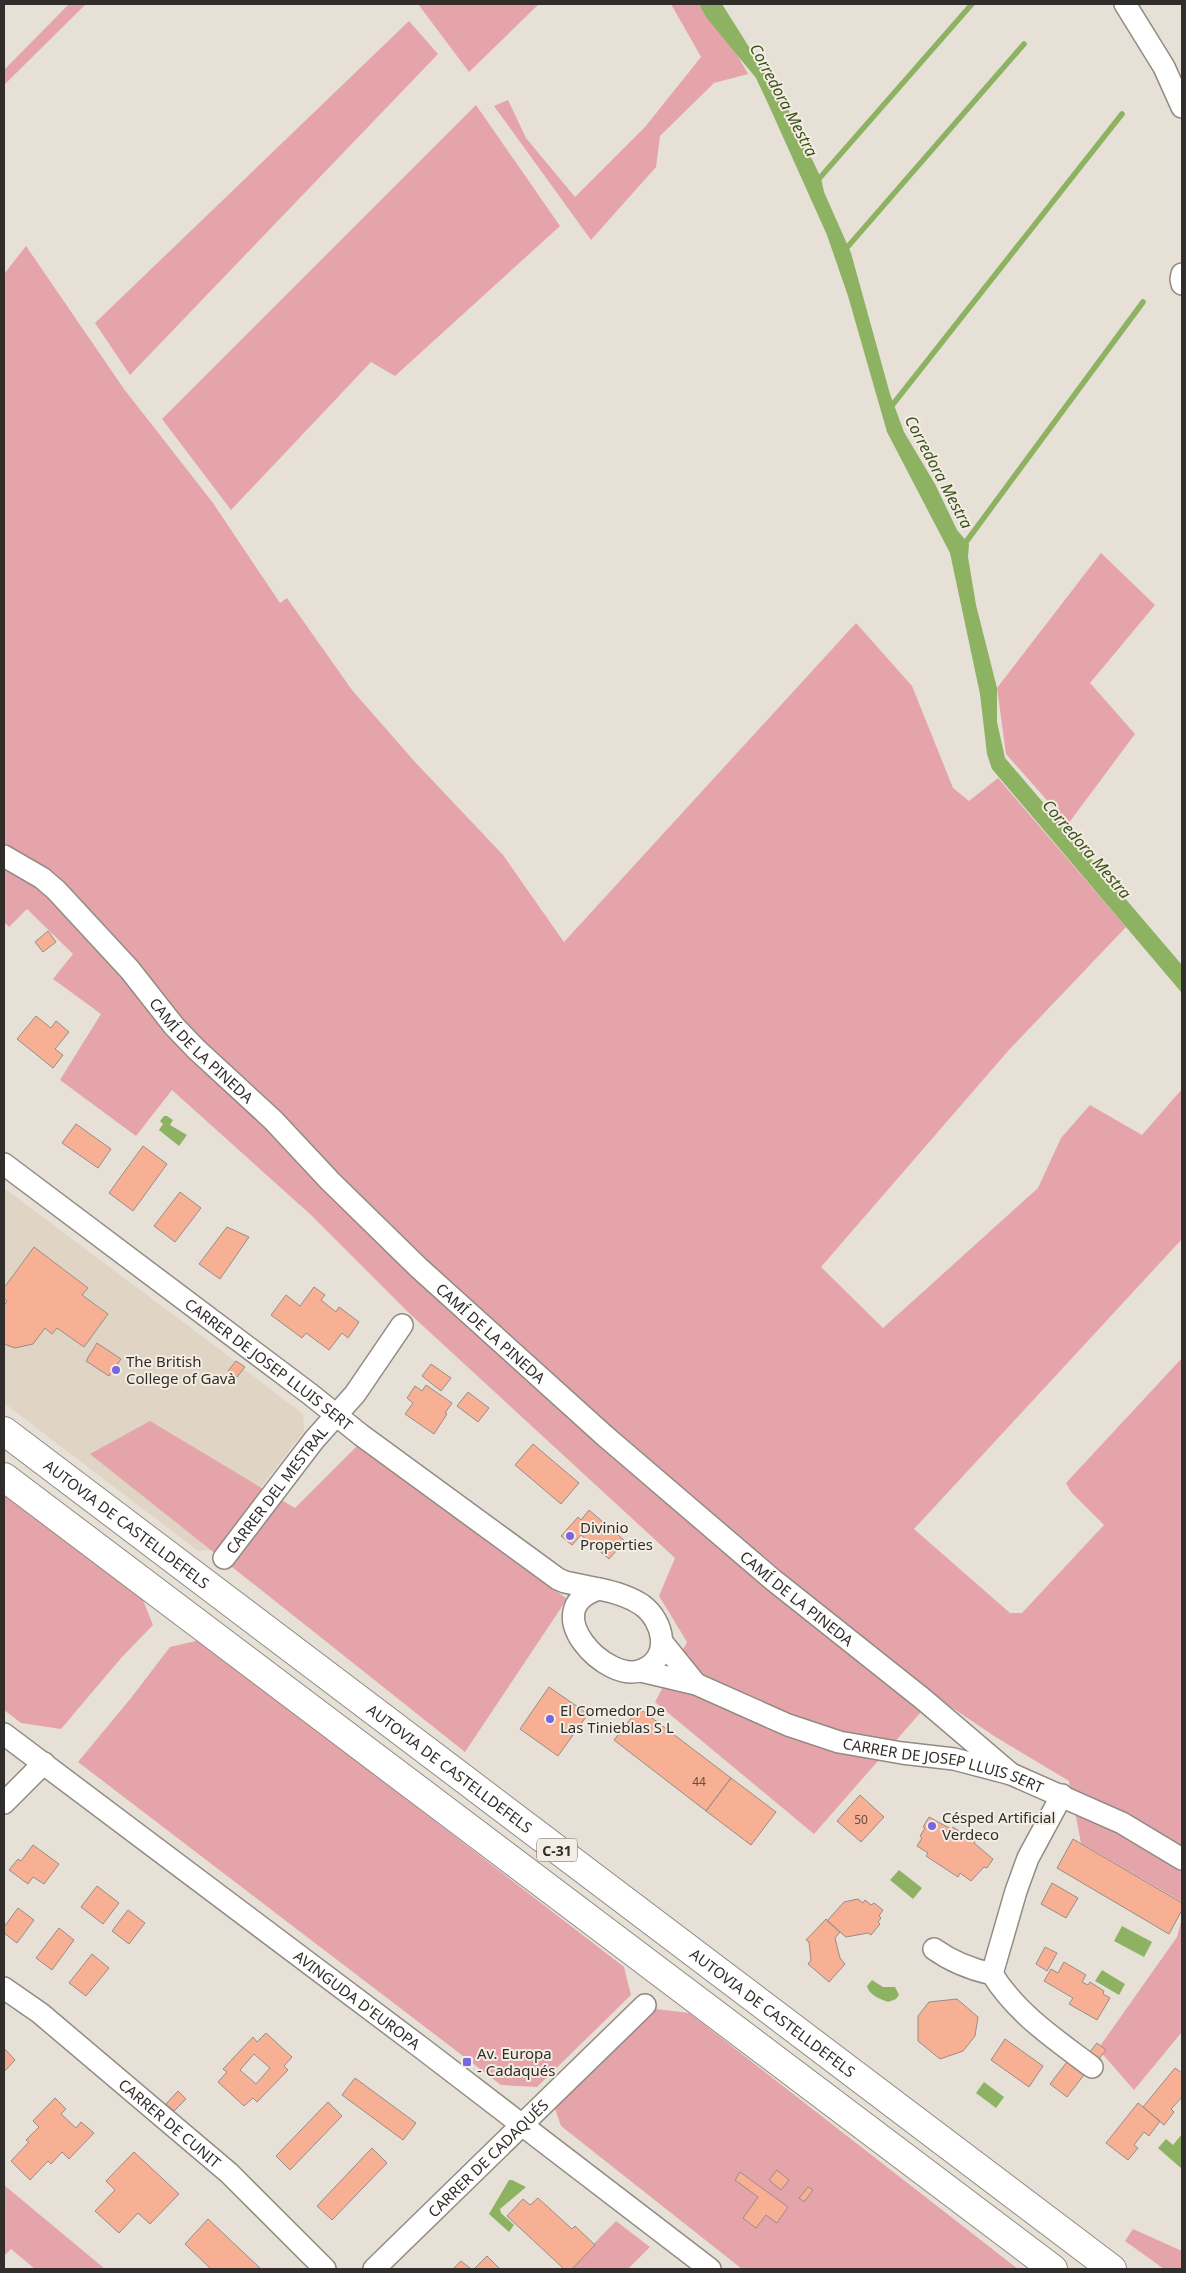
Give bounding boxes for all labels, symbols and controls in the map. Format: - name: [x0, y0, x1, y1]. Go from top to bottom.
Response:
- water label: Corredora Mestra: [745, 40, 823, 160]
- water label: Corredora Mestra: [900, 412, 978, 532]
- water label: Corredora Mestra: [1038, 795, 1136, 903]
- street label: CAMÍ DE LA PINEDA: [145, 993, 258, 1107]
- street label: CAMÍ DE LA PINEDA: [432, 1278, 550, 1388]
- street label: CARRER DE JOSEP LLUIS SERT: [181, 1294, 357, 1435]
- place label: The British College of Gavà: [126, 1351, 236, 1388]
- marker: The British College of Gavà: [110, 1364, 122, 1376]
- street label: CARRER DEL MESTRAL: [221, 1422, 332, 1558]
- street label: AUTOVIA DE CASTELLDEFELS: [40, 1455, 214, 1593]
- place label: Divinio Properties: [580, 1517, 653, 1554]
- marker: Divinio Properties: [564, 1530, 576, 1542]
- street label: CAMÍ DE LA PINEDA: [736, 1546, 858, 1650]
- street label: AUTOVIA DE CASTELLDEFELS: [363, 1699, 537, 1837]
- place label: El Comedor De Las Tinieblas S L: [560, 1700, 674, 1737]
- marker: El Comedor De Las Tinieblas S L: [544, 1713, 556, 1725]
- street label: CARRER DE JOSEP LLUIS SERT: [841, 1733, 1047, 1797]
- house number: 44: [692, 1773, 706, 1790]
- place label: Césped Artificial Verdeco: [942, 1807, 1055, 1844]
- house number: 50: [854, 1811, 868, 1828]
- marker: Césped Artificial Verdeco: [926, 1820, 938, 1832]
- road number: C-31: [537, 1838, 577, 1862]
- street label: AUTOVIA DE CASTELLDEFELS: [686, 1944, 860, 2082]
- street label: AVINGUDA D'EUROPA: [290, 1946, 425, 2054]
- place label: Av. Europa - Cadaqués: [477, 2043, 555, 2080]
- marker: Av. Europa - Cadaqués: [461, 2056, 473, 2068]
- street label: CARRER DE CUNIT: [115, 2074, 226, 2172]
- street label: CARRER DE CADAQUÉS: [423, 2095, 552, 2221]

